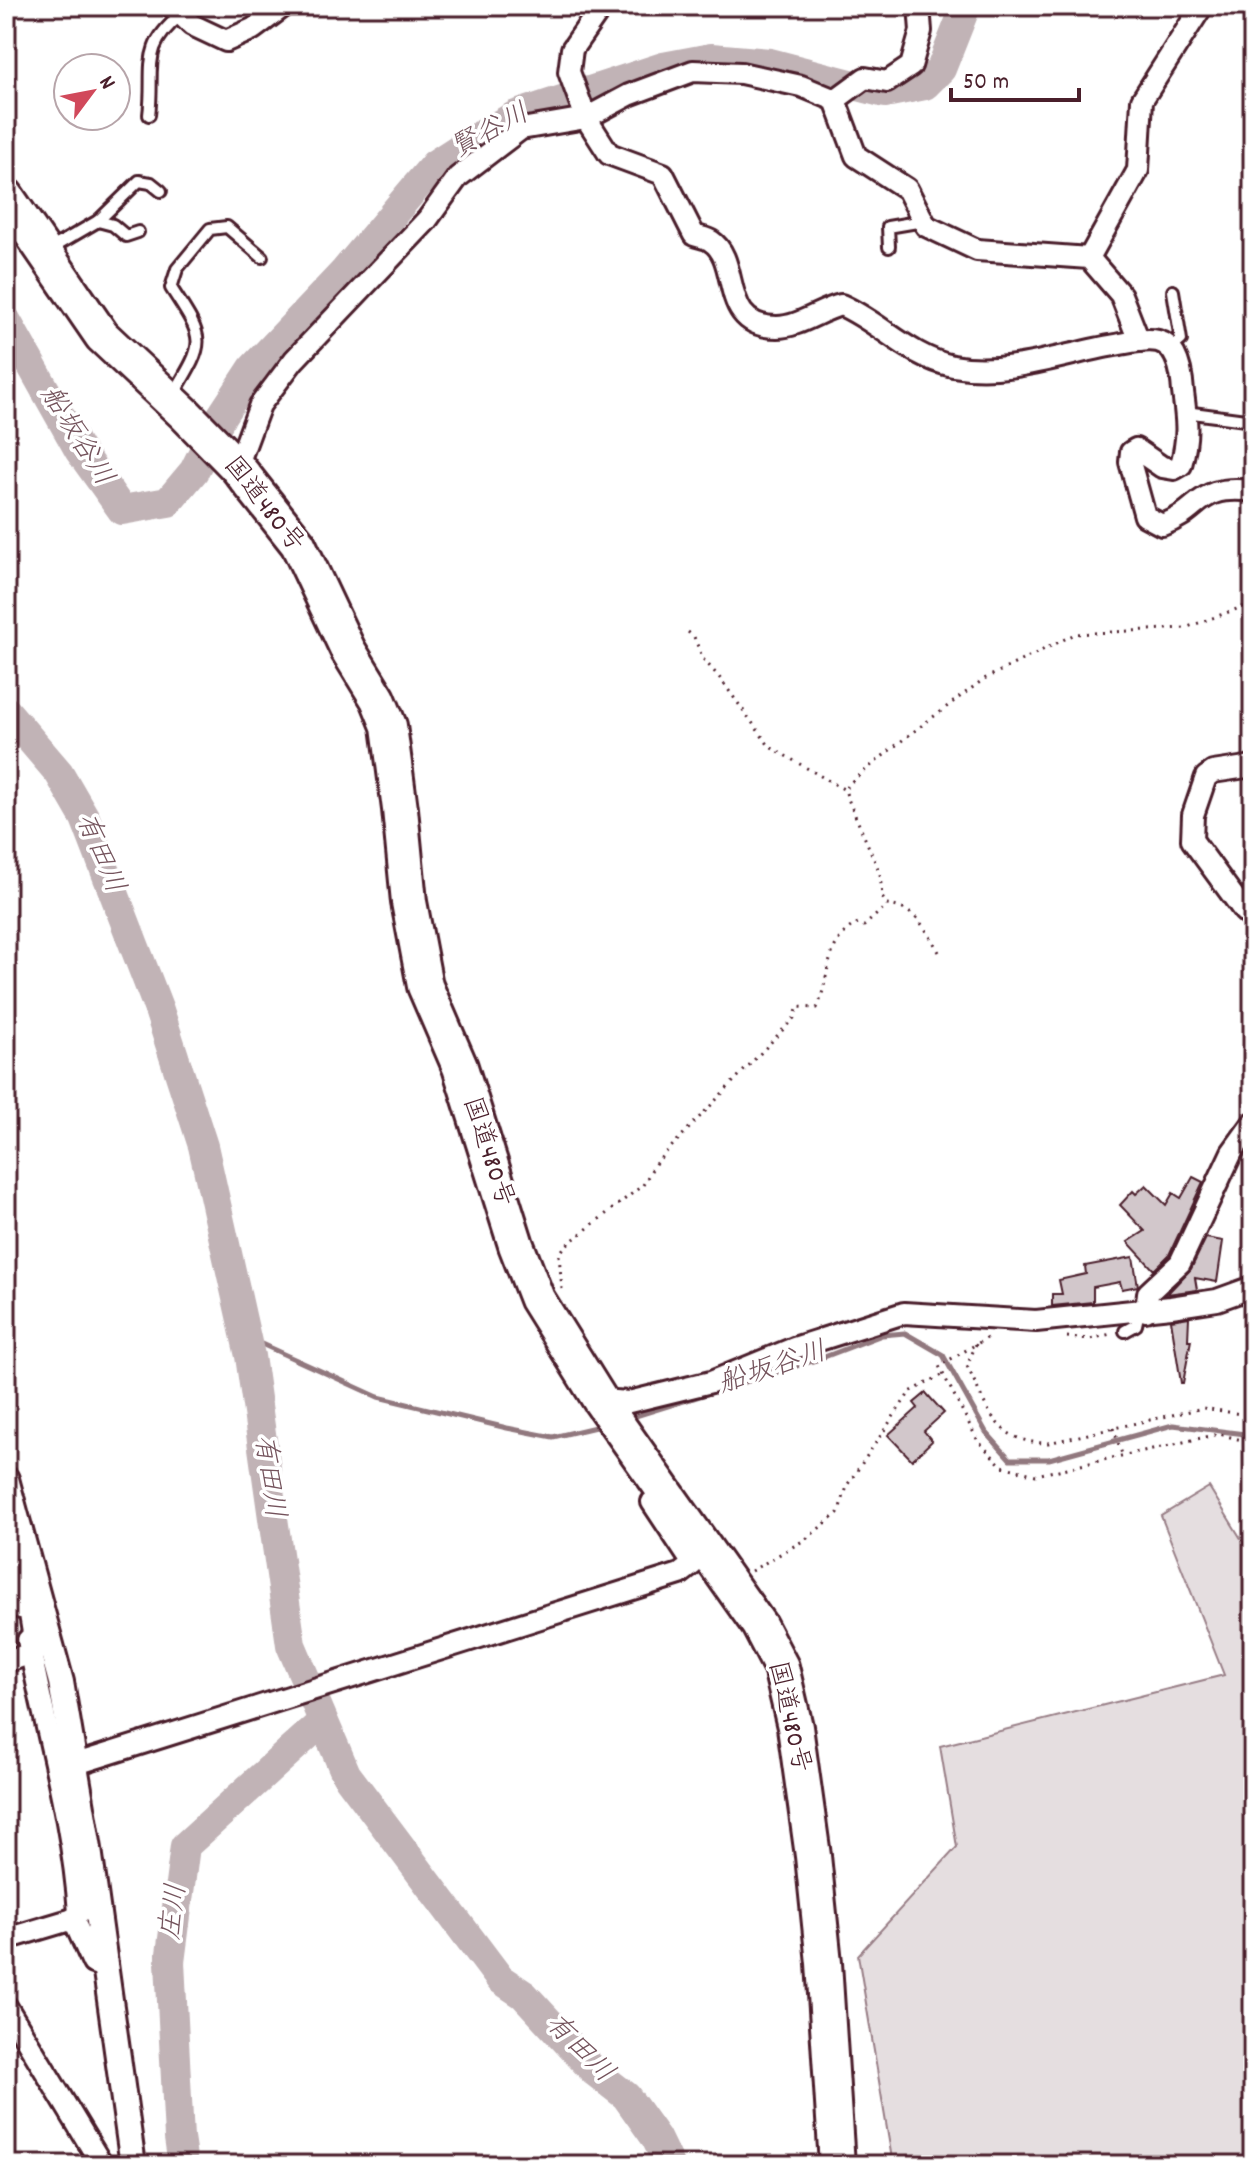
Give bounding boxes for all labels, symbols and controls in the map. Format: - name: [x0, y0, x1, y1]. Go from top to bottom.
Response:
- north arrow: [52, 52, 132, 132]
- scale bar: [951, 52, 1079, 102]
- text: 50 m: [963, 66, 1009, 100]
- text: N: [90, 70, 122, 96]
- water label: 賢谷川: [445, 96, 537, 170]
- water label: 船坂谷川: [28, 379, 122, 495]
- street label: 国道480号: [214, 449, 312, 561]
- water label: 有田川: [63, 808, 133, 900]
- street label: 国道480号: [452, 1092, 522, 1212]
- water label: 船坂谷川: [714, 1334, 832, 1406]
- water label: 有田川: [241, 1433, 293, 1521]
- street label: 国道480号: [757, 1658, 819, 1776]
- water label: 庄川: [153, 1882, 199, 1942]
- water label: 有田川: [534, 2006, 622, 2094]

